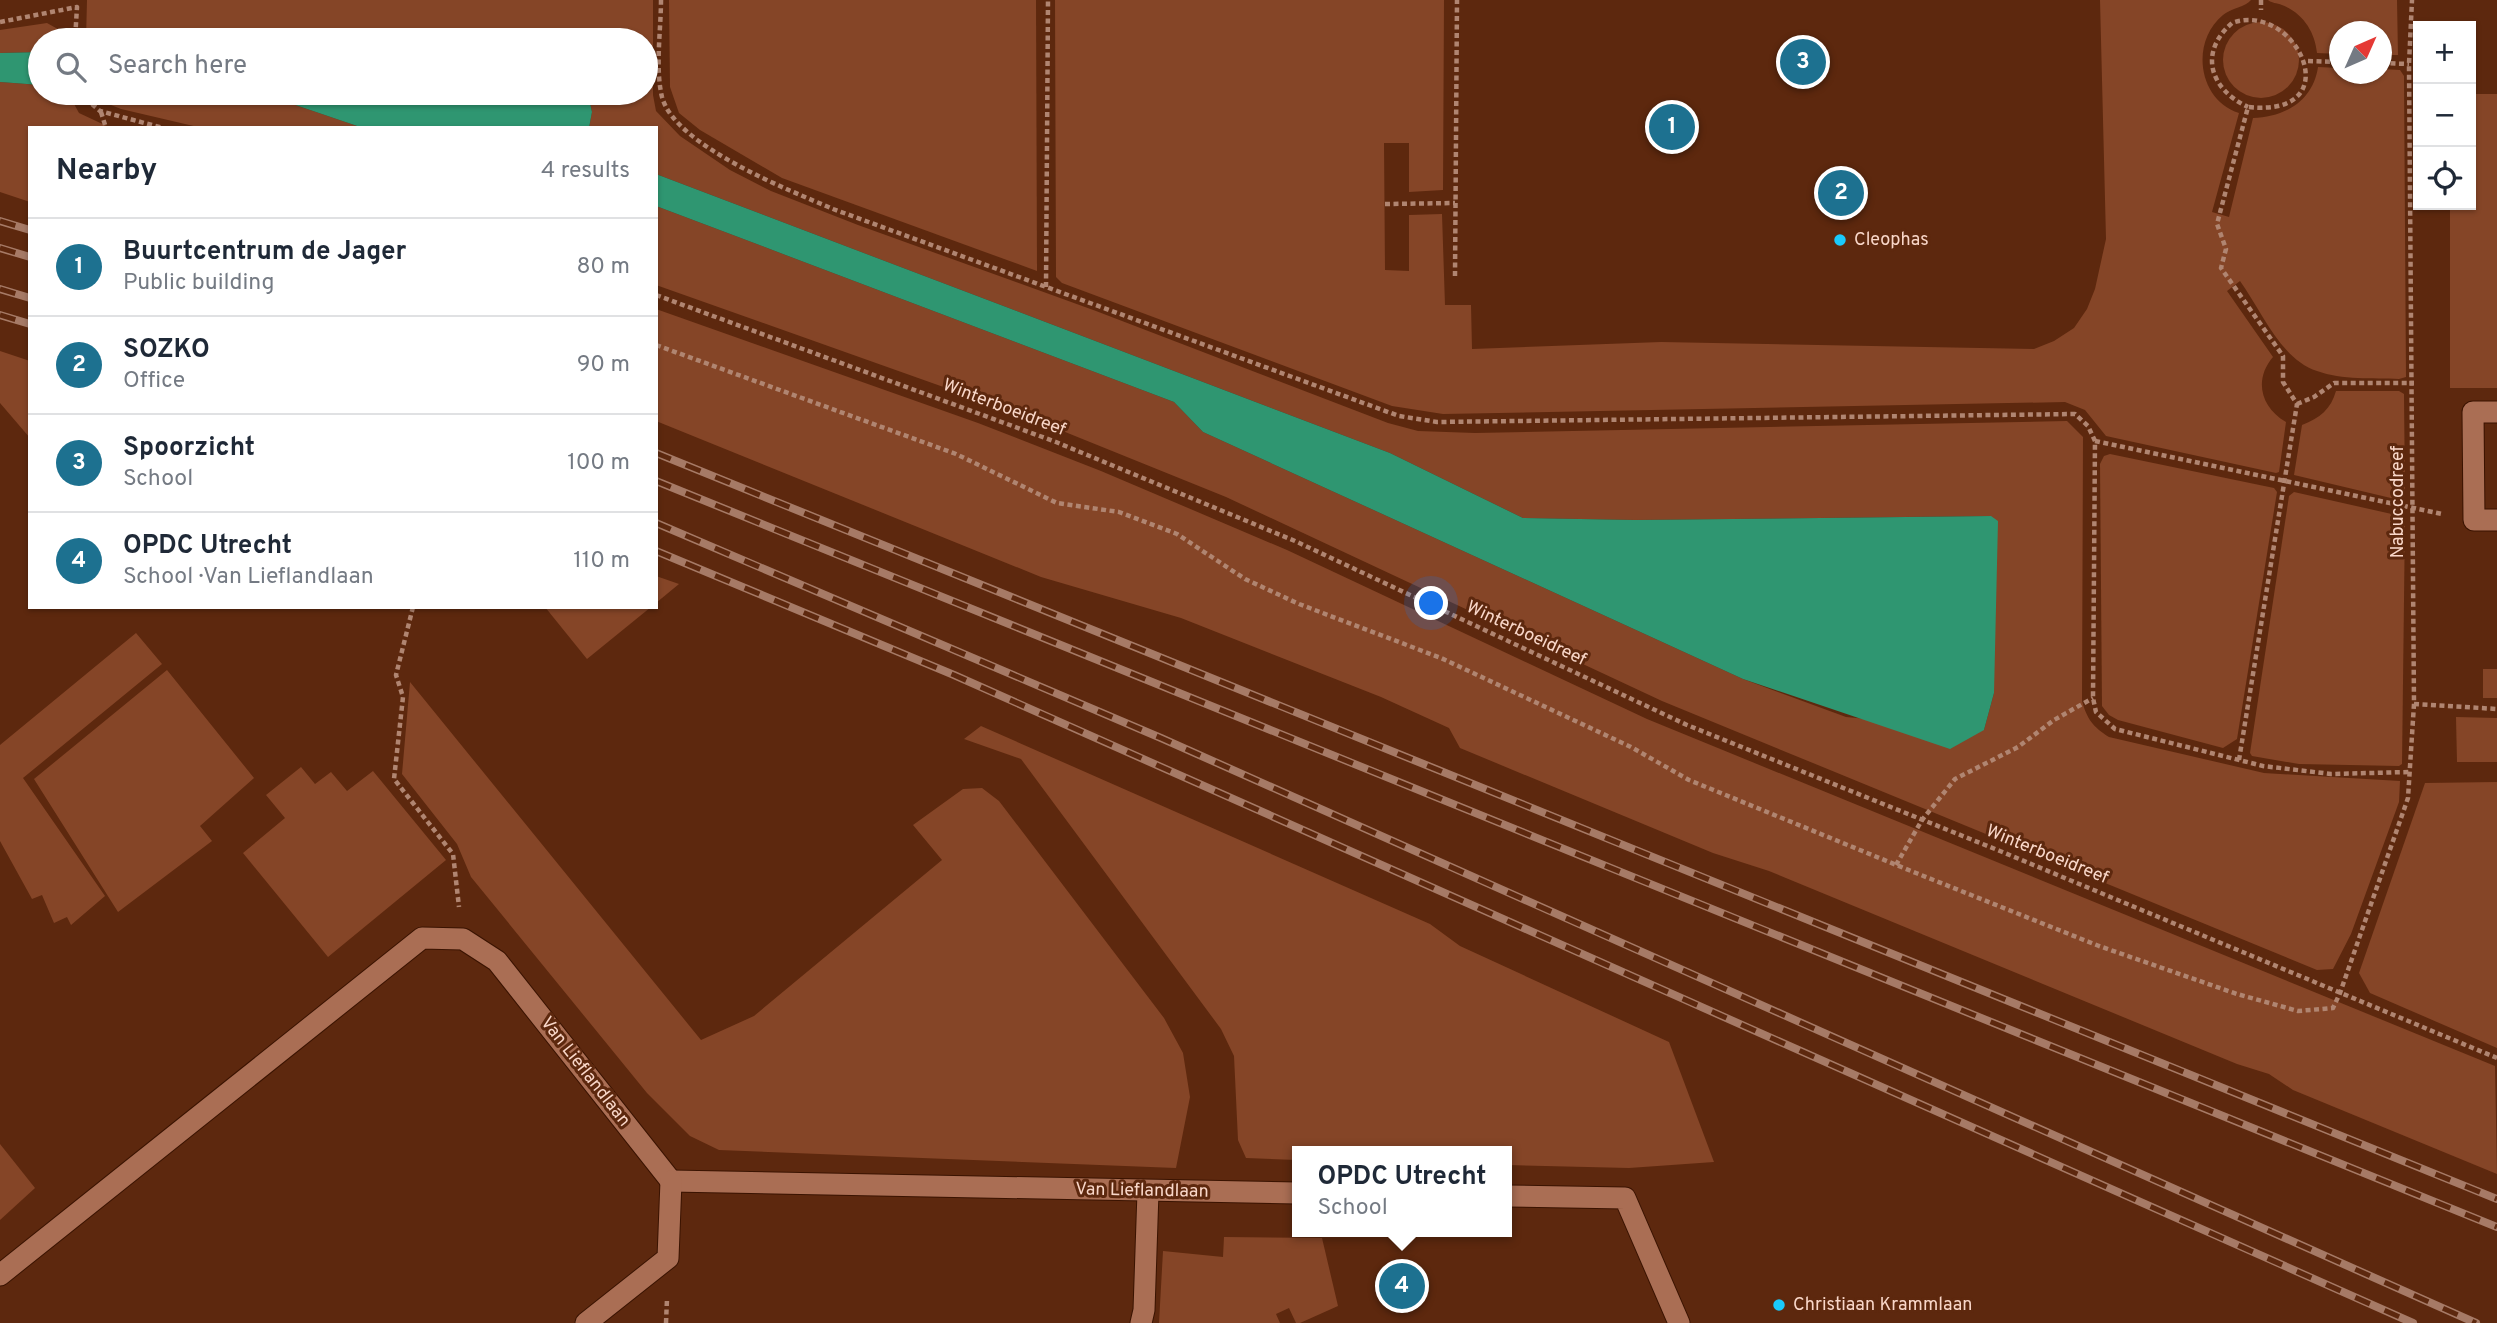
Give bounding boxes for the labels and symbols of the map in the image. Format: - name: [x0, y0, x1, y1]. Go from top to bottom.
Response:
- north arrow: [2329, 21, 2392, 84]
- pin: 3: [1780, 36, 1826, 88]
- pin: 1: [1649, 101, 1695, 153]
- pin: 2: [1818, 167, 1864, 219]
- place label: Cleophas: [1854, 229, 1929, 252]
- marker: Cleophas: [1832, 232, 1848, 248]
- street label: Winterboeidreef: [939, 374, 1069, 442]
- street label: Nabuccodreef: [2387, 446, 2410, 558]
- your location: [1414, 586, 1448, 620]
- street label: Winterboeidreef: [1462, 596, 1590, 672]
- street label: Winterboeidreef: [1982, 820, 2112, 890]
- street label: Van Lieflandlaan: [535, 1012, 635, 1132]
- street label: Van Lieflandlaan: [1075, 1178, 1209, 1204]
- pin: 4: [1379, 1260, 1425, 1312]
- place label: Christiaan Krammlaan: [1793, 1294, 1972, 1317]
- marker: Christiaan Krammlaan: [1771, 1297, 1787, 1313]

